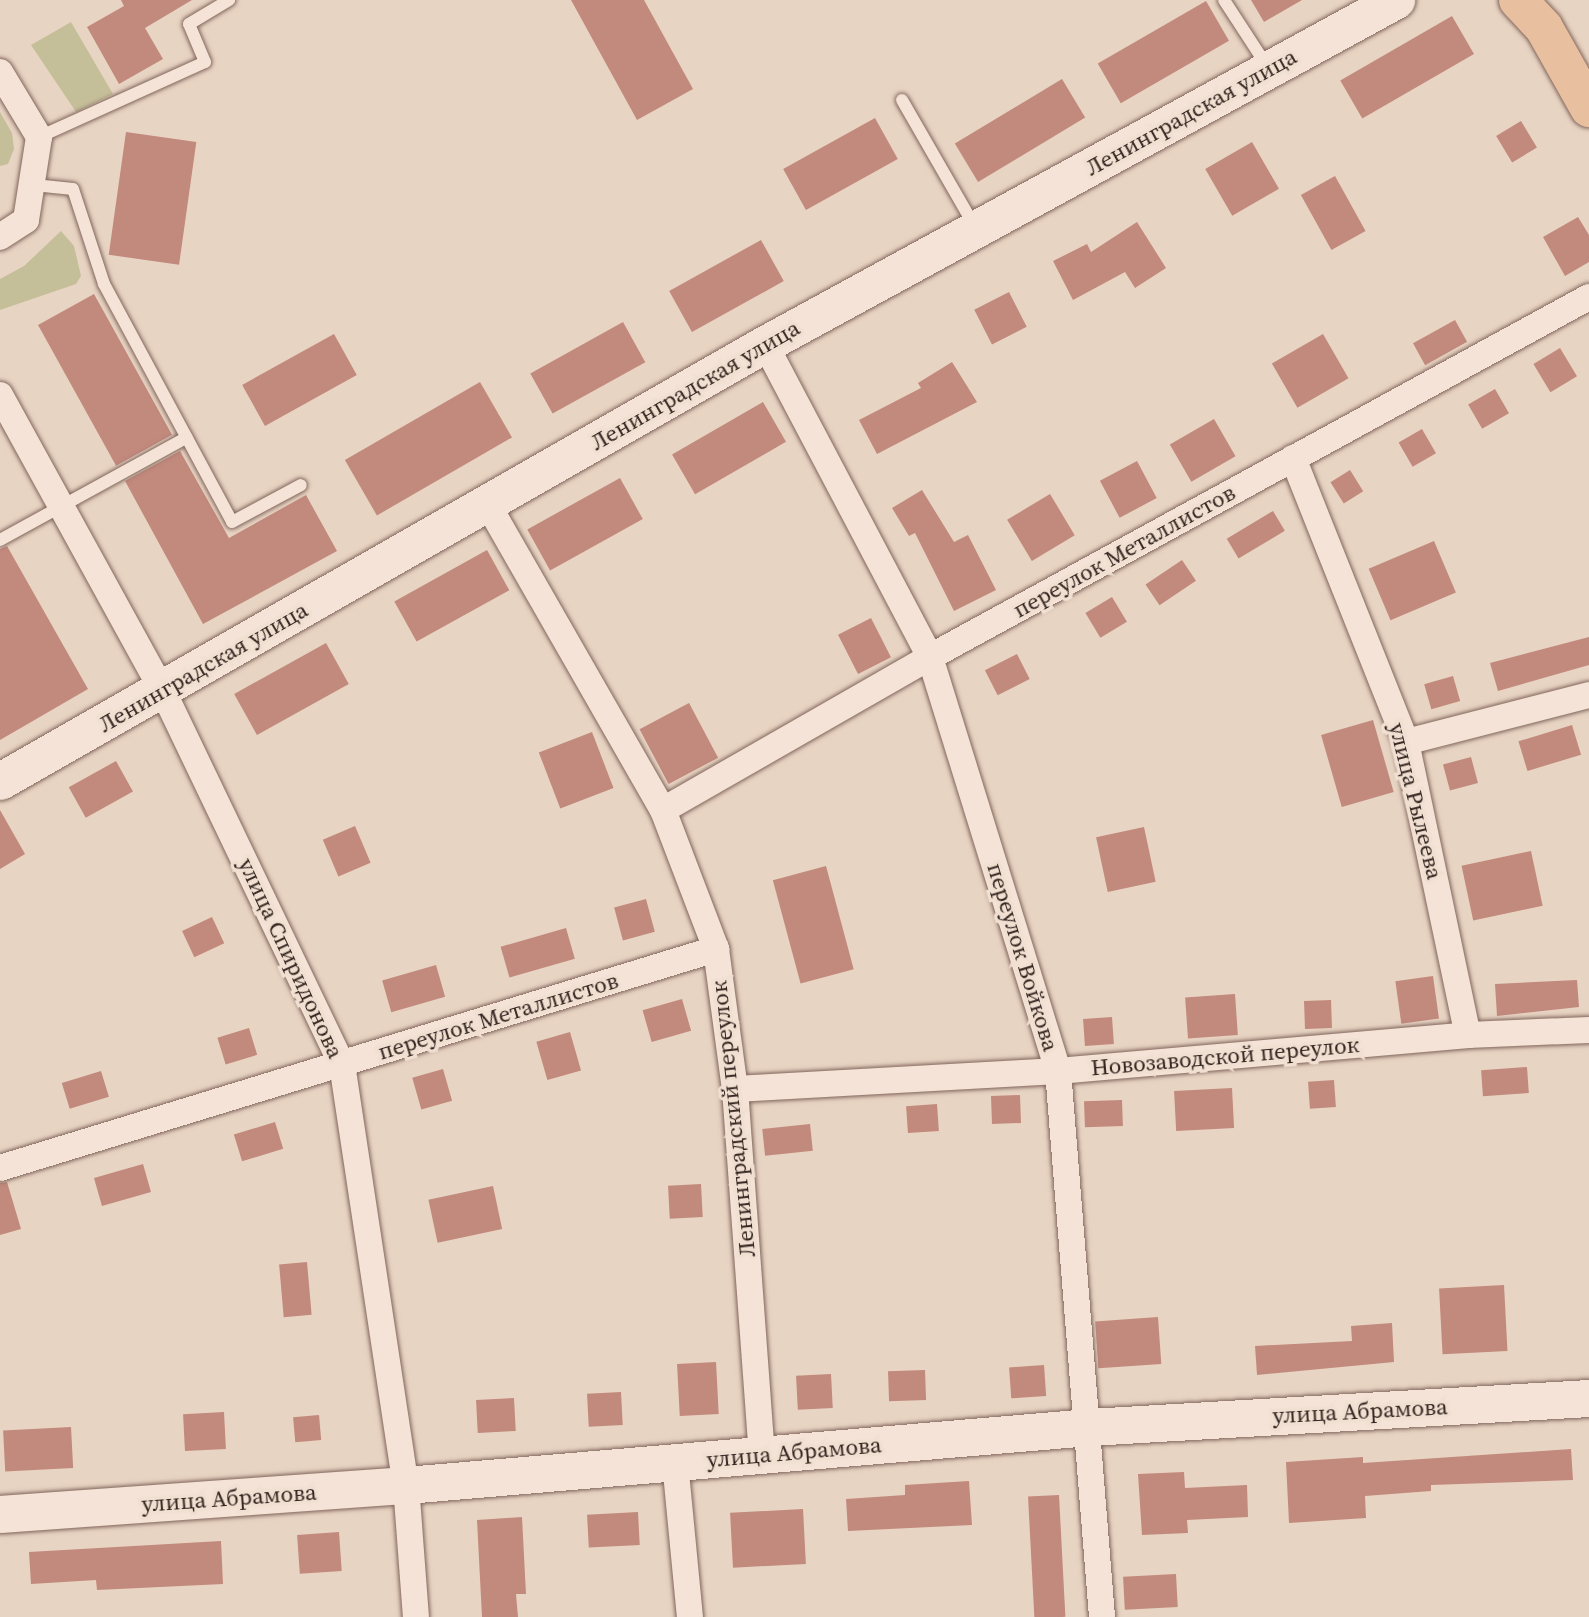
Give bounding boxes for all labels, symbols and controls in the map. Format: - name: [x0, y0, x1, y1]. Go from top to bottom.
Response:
- street label: Ленинградская улица: [1081, 42, 1301, 182]
- street label: Ленинградская улица: [585, 314, 805, 456]
- street label: переулок Металлистов: [1008, 478, 1240, 624]
- street label: Ленинградская улица: [93, 596, 313, 738]
- street label: улица Рылеева: [1383, 720, 1449, 882]
- street label: улица Спиридонова: [232, 853, 350, 1063]
- street label: переулок Войкова: [981, 860, 1065, 1054]
- street label: переулок Металлистов: [375, 966, 621, 1066]
- street label: Ленинградский переулок: [705, 979, 761, 1259]
- street label: Новозаводской переулок: [1090, 1031, 1360, 1081]
- street label: улица Абрамова: [1272, 1393, 1448, 1429]
- street label: улица Абрамова: [705, 1431, 883, 1473]
- street label: улица Абрамова: [141, 1478, 317, 1518]

